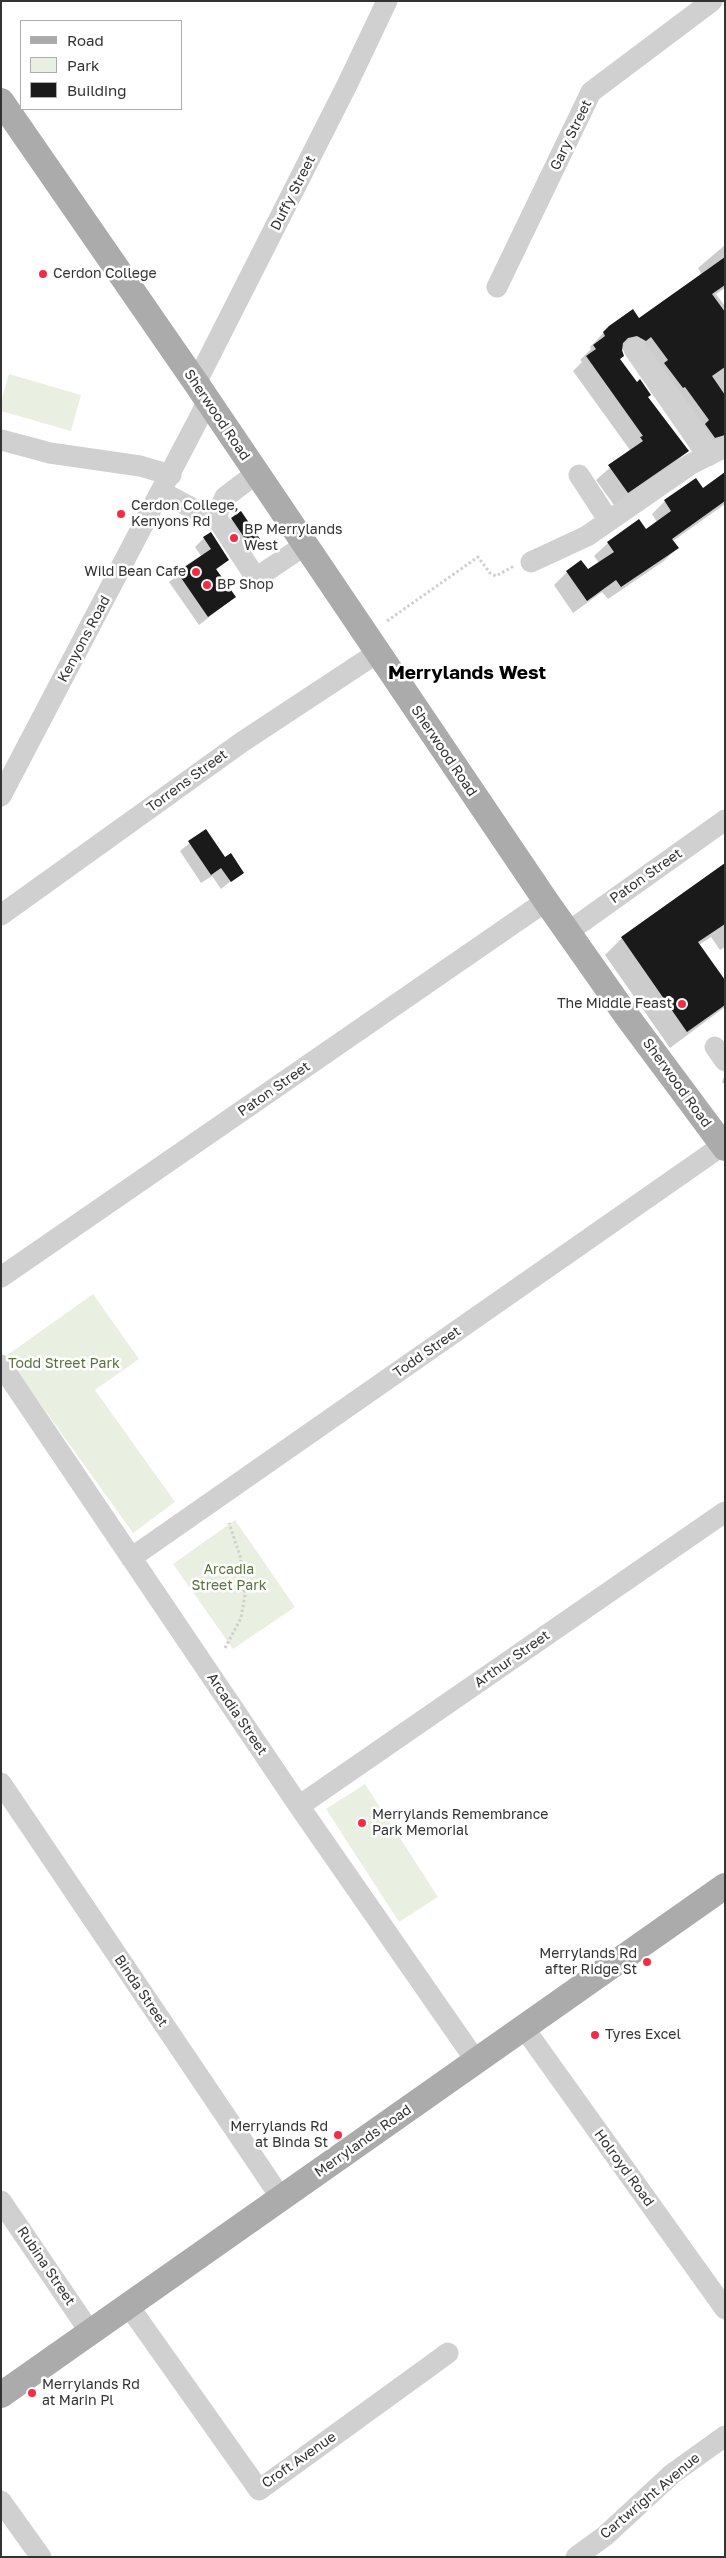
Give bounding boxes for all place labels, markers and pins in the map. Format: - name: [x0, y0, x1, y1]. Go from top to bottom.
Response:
- place label: Cerdon College: [53, 266, 157, 282]
- marker: Cerdon College: [37, 268, 49, 280]
- place label: Cerdon College, Kenyons Rd: [131, 498, 239, 530]
- marker: Cerdon College, Kenyons Rd: [115, 508, 127, 520]
- place label: BP Merrylands West: [244, 522, 342, 554]
- marker: BP Merrylands West: [228, 532, 240, 544]
- place label: Wild Bean Cafe: [84, 564, 186, 580]
- marker: Wild Bean Cafe: [190, 566, 202, 578]
- place label: BP Shop: [217, 577, 274, 593]
- marker: BP Shop: [201, 579, 213, 591]
- place label: The Middle Feast: [557, 996, 672, 1012]
- marker: The Middle Feast: [676, 998, 688, 1010]
- place label: Merrylands Remembrance Park Memorial: [372, 1807, 548, 1840]
- marker: Merrylands Remembrance Park Memorial: [356, 1817, 368, 1829]
- place label: Merrylands Rd after Ridge St: [539, 1946, 637, 1978]
- marker: Merrylands Rd after Ridge St: [641, 1956, 653, 1968]
- place label: Tyres Excel: [605, 2027, 681, 2043]
- marker: Tyres Excel: [589, 2029, 601, 2041]
- place label: Merrylands Rd at Binda St: [230, 2119, 328, 2152]
- marker: Merrylands Rd at Binda St: [332, 2129, 344, 2141]
- place label: Merrylands Rd at Marin Pl: [42, 2377, 140, 2410]
- marker: Merrylands Rd at Marin Pl: [26, 2387, 38, 2399]

